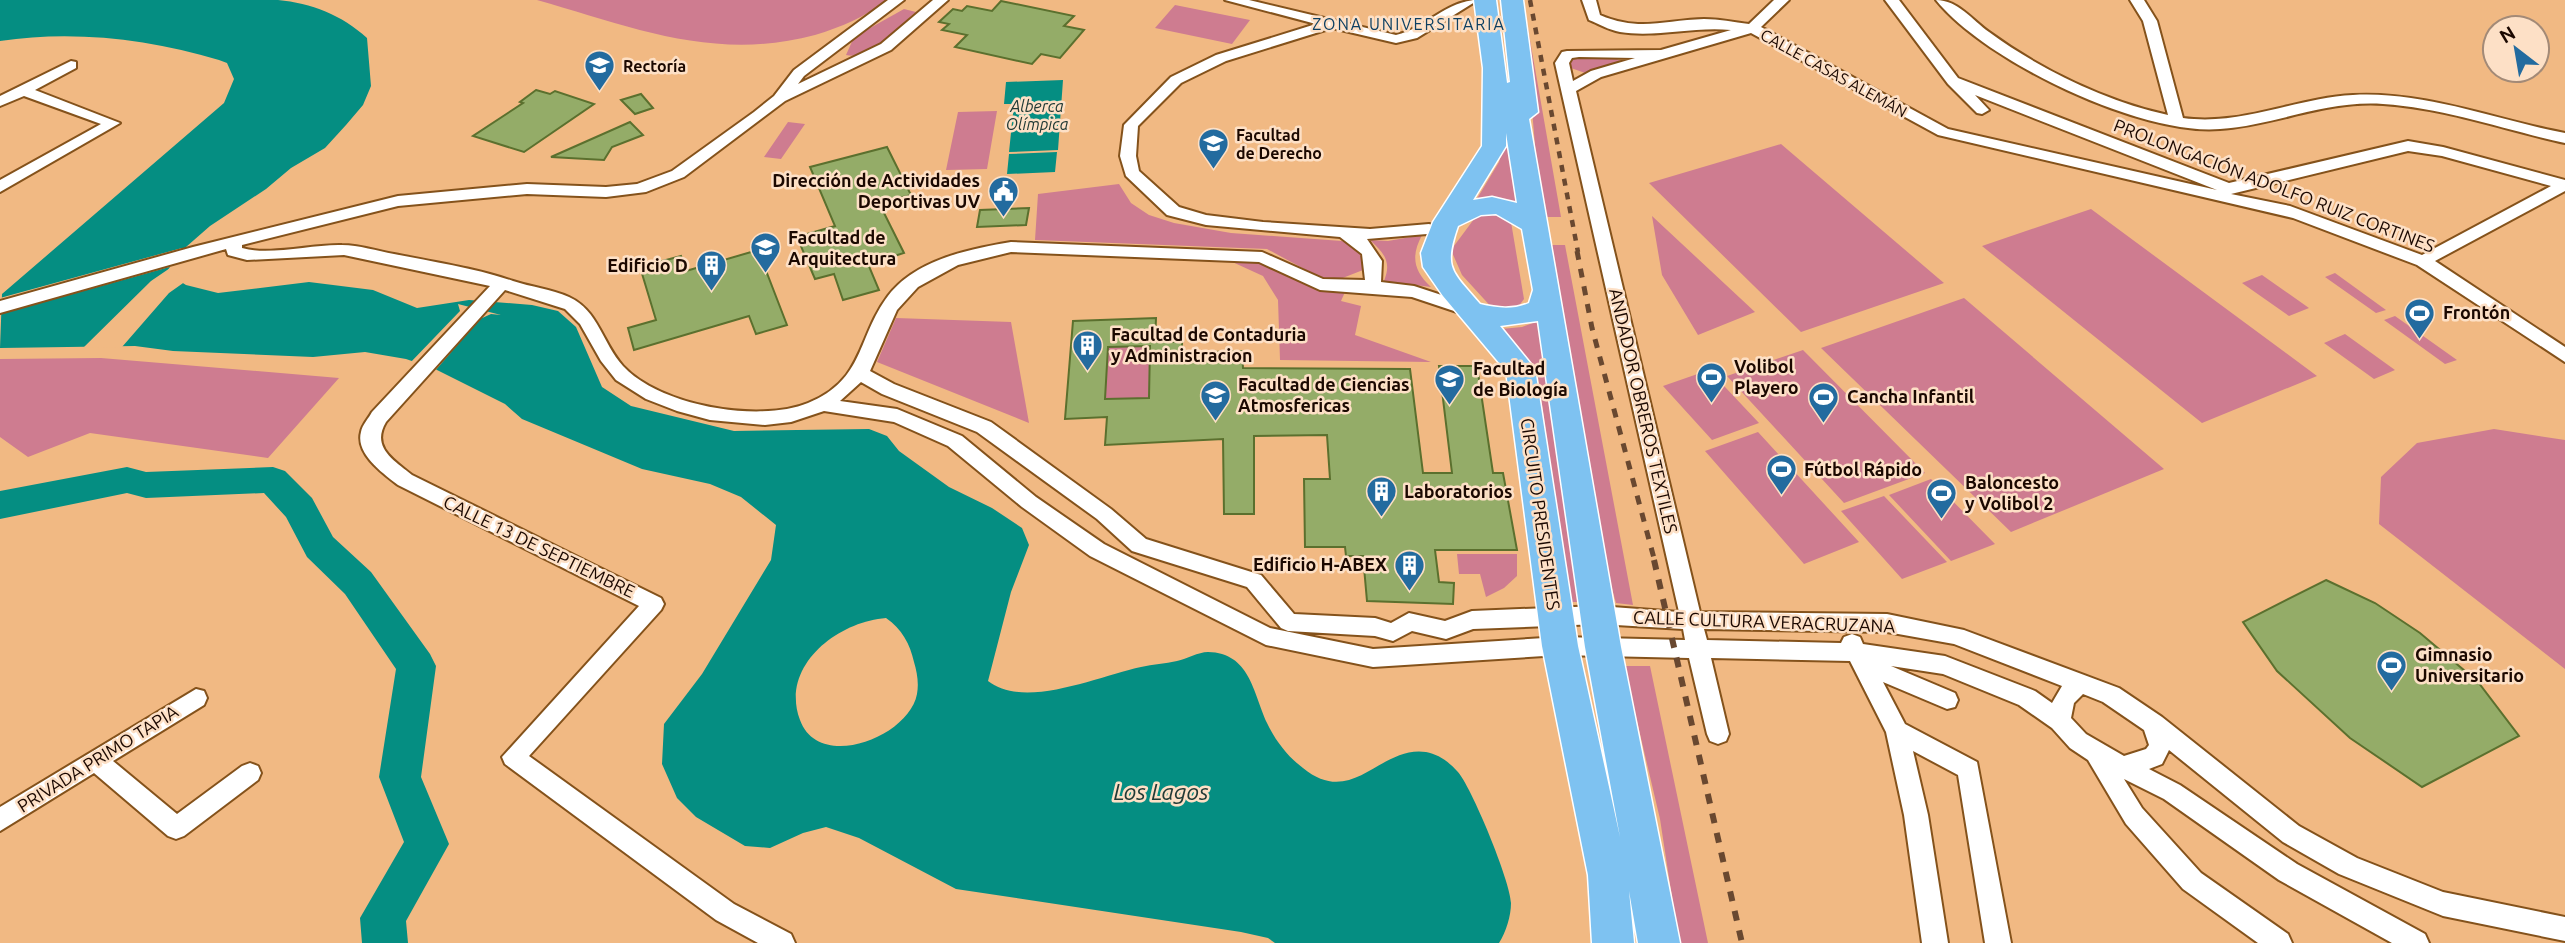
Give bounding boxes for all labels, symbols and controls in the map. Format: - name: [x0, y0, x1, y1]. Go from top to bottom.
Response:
- north arrow: [2481, 14, 2551, 84]
- district label: ZONA UNIVERSITARIA: [1312, 15, 1506, 33]
- text: N: [2495, 21, 2519, 48]
- street label: CALLE CASAS ALEMÁN: [1758, 23, 1911, 121]
- school or university icon: Rectoría: [583, 49, 617, 93]
- place label: Rectoría: [623, 57, 686, 75]
- water label: Alberca Olímpica: [1006, 97, 1069, 133]
- street label: PROLONGACIÓN ADOLFO RUIZ CORTINES: [2111, 114, 2438, 256]
- place label: Facultad de Derecho: [1236, 126, 1322, 162]
- school or university icon: Facultad de Derecho: [1196, 127, 1230, 171]
- place label: Dirección de Actividades Deportivas UV: [772, 170, 980, 211]
- public building icon: Dirección de Actividades Deportivas UV: [986, 174, 1020, 218]
- place label: Facultad de Arquitectura: [788, 227, 896, 268]
- school or university icon: Facultad de Arquitectura: [748, 231, 782, 275]
- building icon: Edificio D: [694, 249, 728, 293]
- place label: Edificio D: [607, 255, 688, 275]
- street label: ANDADOR OBREROS TEXTILES: [1606, 286, 1682, 535]
- sports icon: Frontón: [2403, 296, 2437, 340]
- place label: Frontón: [2443, 302, 2510, 322]
- place label: Facultad de Contaduria y Administracion: [1111, 324, 1306, 365]
- building icon: Facultad de Contaduria y Administracion: [1071, 328, 1105, 372]
- place label: Volibol Playero: [1734, 356, 1798, 397]
- place label: Facultad de Biología: [1473, 358, 1568, 399]
- sports icon: Volibol Playero: [1694, 360, 1728, 404]
- school or university icon: Facultad de Biología: [1433, 362, 1467, 406]
- place label: Facultad de Ciencias Atmosfericas: [1238, 374, 1409, 415]
- school or university icon: Facultad de Ciencias Atmosfericas: [1198, 378, 1232, 422]
- sports icon: Cancha Infantil: [1807, 380, 1841, 424]
- place label: Cancha Infantil: [1847, 386, 1975, 406]
- street label: CIRCUITO PRESIDENTES: [1518, 417, 1564, 611]
- sports icon: Fútbol Rápido: [1764, 453, 1798, 497]
- place label: Fútbol Rápido: [1804, 459, 1922, 479]
- place label: Baloncesto y Volibol 2: [1965, 472, 2059, 513]
- building icon: Laboratorios: [1364, 475, 1398, 519]
- sports icon: Baloncesto y Volibol 2: [1925, 476, 1959, 520]
- place label: Laboratorios: [1404, 481, 1513, 501]
- street label: CALLE 13 DE SEPTIEMBRE: [440, 491, 638, 601]
- building icon: Edificio H-ABEX: [1393, 548, 1427, 592]
- place label: Edificio H-ABEX: [1253, 554, 1387, 574]
- street label: CALLE CULTURA VERACRUZANA: [1633, 606, 1896, 636]
- place label: Gimnasio Universitario: [2415, 644, 2524, 685]
- sports icon: Gimnasio Universitario: [2375, 648, 2409, 692]
- street label: PRIVADA PRIMO TAPIA: [14, 700, 182, 816]
- water label: Los Lagos: [1113, 779, 1209, 804]

